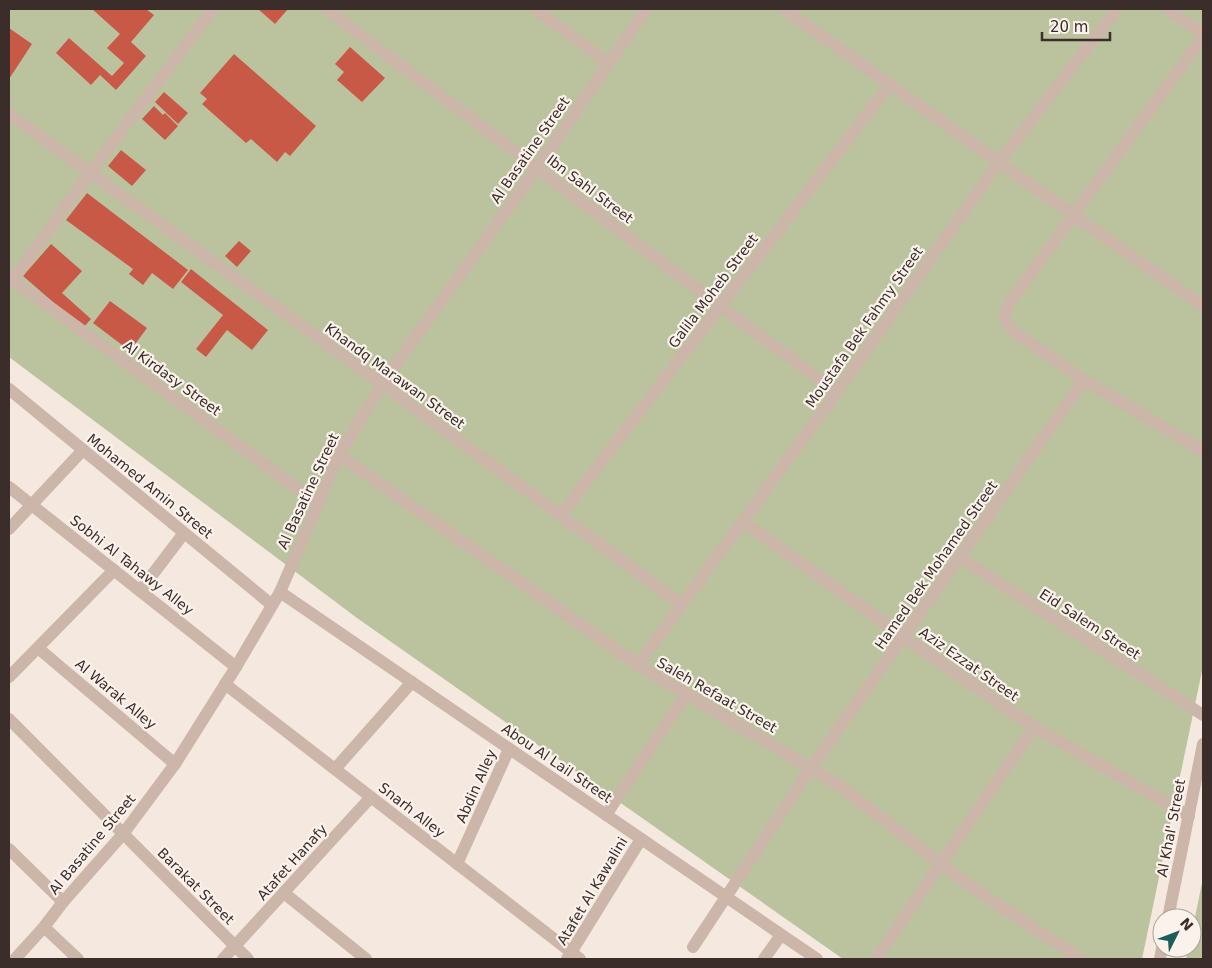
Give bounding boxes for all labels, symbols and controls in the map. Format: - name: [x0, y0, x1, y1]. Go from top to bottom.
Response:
- scale bar: [1042, 10, 1110, 42]
- text: 20 m: [1050, 18, 1088, 36]
- street label: Al Basatine Street: [487, 93, 573, 206]
- street label: Ibn Sahl Street: [544, 151, 637, 227]
- street label: Galila Moheb Street: [665, 231, 761, 351]
- street label: Moustafa Bek Fahmy Street: [802, 243, 926, 411]
- street label: Khandq Marawan Street: [322, 320, 468, 432]
- street label: Al Kirdasy Street: [120, 337, 224, 419]
- street label: Mohamed Amin Street: [84, 430, 216, 542]
- street label: Al Basatine Street: [274, 430, 342, 551]
- street label: Hamed Bek Mohamed Street: [872, 477, 1001, 652]
- street label: Sobhi Al Tahawy Alley: [67, 512, 197, 618]
- street label: Eid Salem Street: [1037, 586, 1144, 663]
- street label: Aziz Ezzat Street: [916, 624, 1022, 704]
- street label: Saleh Refaat Street: [654, 654, 780, 736]
- street label: Al Warak Alley: [72, 656, 160, 732]
- street label: Abou Al Lail Street: [499, 720, 616, 806]
- street label: Abdin Alley: [453, 747, 499, 825]
- street label: Al Khal' Street: [1154, 777, 1188, 878]
- street label: Snarh Alley: [376, 779, 448, 841]
- street label: Al Basatine Street: [45, 790, 139, 897]
- street label: Atafet Hanafy: [254, 821, 330, 903]
- street label: Atafet Al Kawalini: [553, 834, 631, 948]
- street label: Barakat Street: [154, 844, 238, 928]
- north arrow: [1152, 908, 1202, 958]
- text: N: [1177, 915, 1197, 934]

